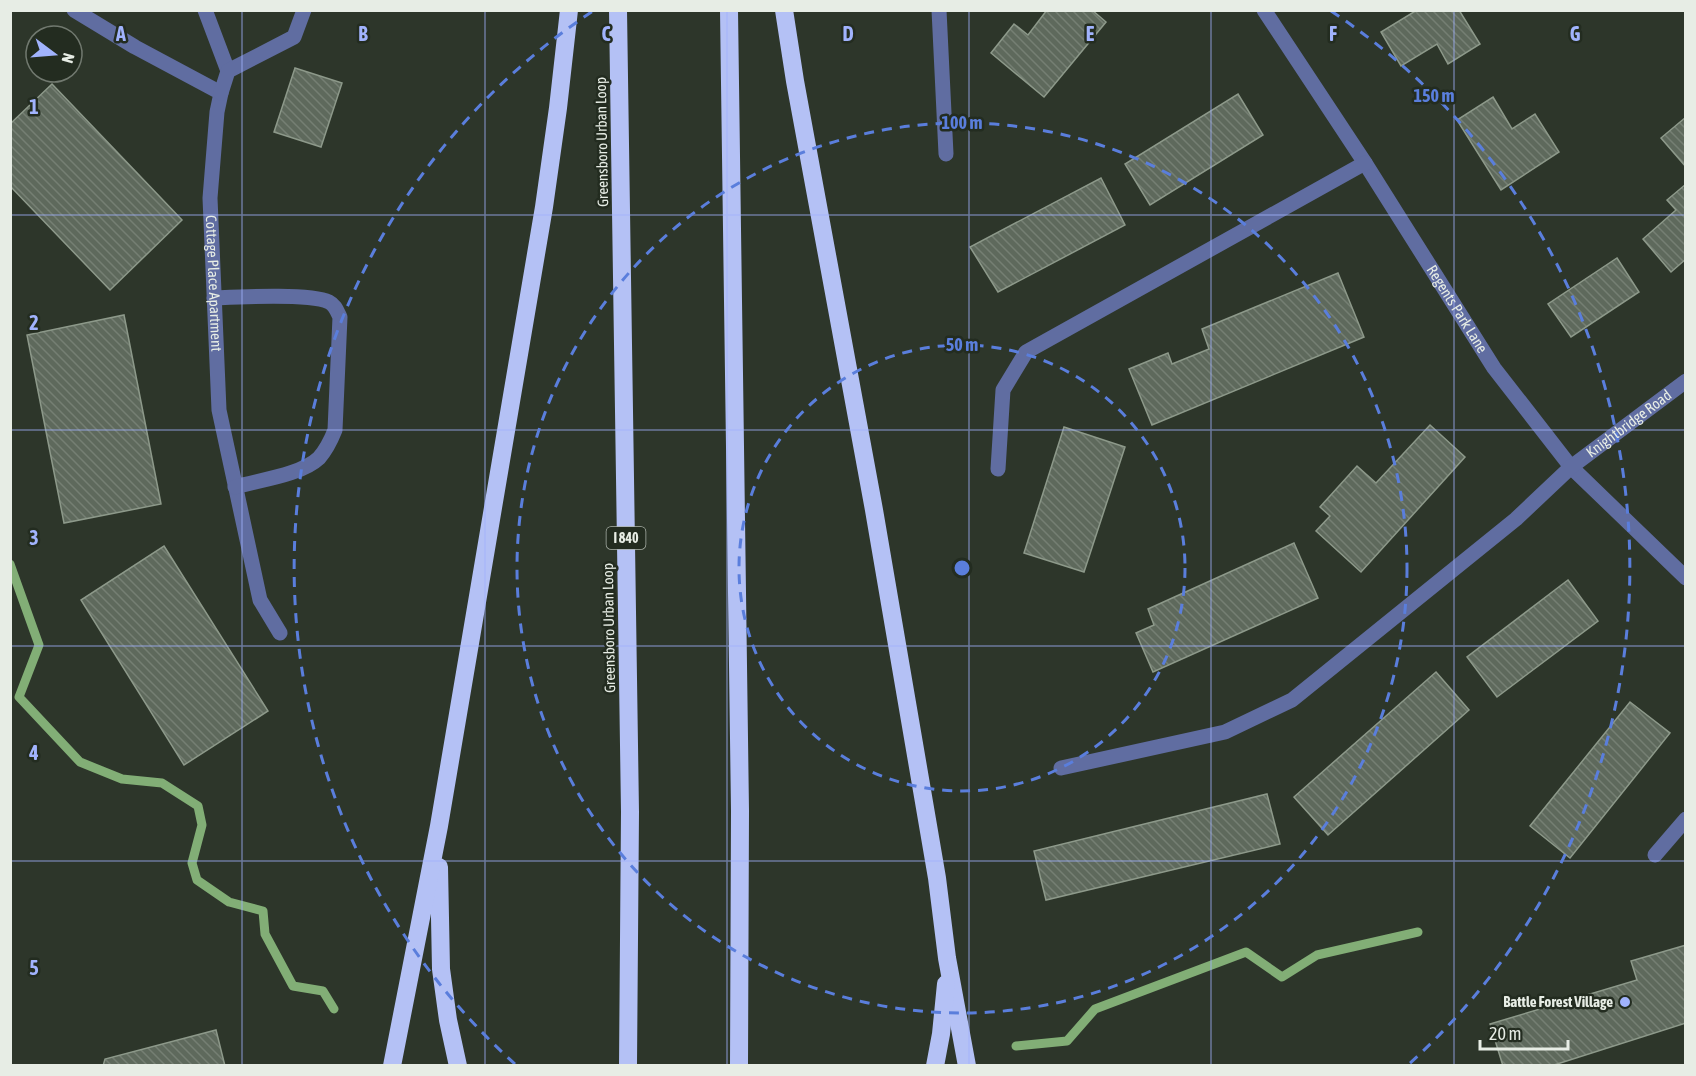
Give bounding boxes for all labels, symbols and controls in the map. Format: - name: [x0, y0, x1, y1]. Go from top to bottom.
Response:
- text: A: [115, 22, 126, 45]
- text: B: [358, 22, 368, 45]
- text: C: [602, 22, 611, 45]
- text: D: [842, 22, 854, 45]
- text: E: [1086, 22, 1095, 45]
- text: F: [1329, 22, 1337, 45]
- text: G: [1570, 22, 1581, 45]
- north arrow: [24, 24, 84, 84]
- text: N: [58, 51, 78, 65]
- street label: Greensboro Urban Loop: [592, 77, 611, 207]
- text: 150 m: [1414, 85, 1454, 106]
- text: 1: [29, 95, 39, 118]
- text: 100 m: [942, 112, 982, 133]
- street label: Cottage Place Apartment: [203, 215, 226, 352]
- street label: Regents Park Lane: [1423, 262, 1491, 356]
- text: 2: [29, 311, 39, 334]
- text: 50 m: [946, 334, 978, 355]
- street label: Knightbridge Road: [1583, 386, 1674, 461]
- text: 3: [29, 526, 39, 549]
- road number: I 840: [606, 527, 646, 549]
- centre of rings: [952, 558, 972, 578]
- street label: Greensboro Urban Loop: [599, 563, 618, 693]
- text: 4: [28, 741, 39, 764]
- text: 5: [29, 956, 39, 979]
- place label: Battle Forest Village: [1503, 993, 1613, 1010]
- marker: Battle Forest Village: [1618, 995, 1632, 1009]
- scale bar: [1480, 1013, 1568, 1051]
- text: 20 m: [1489, 1023, 1521, 1044]

